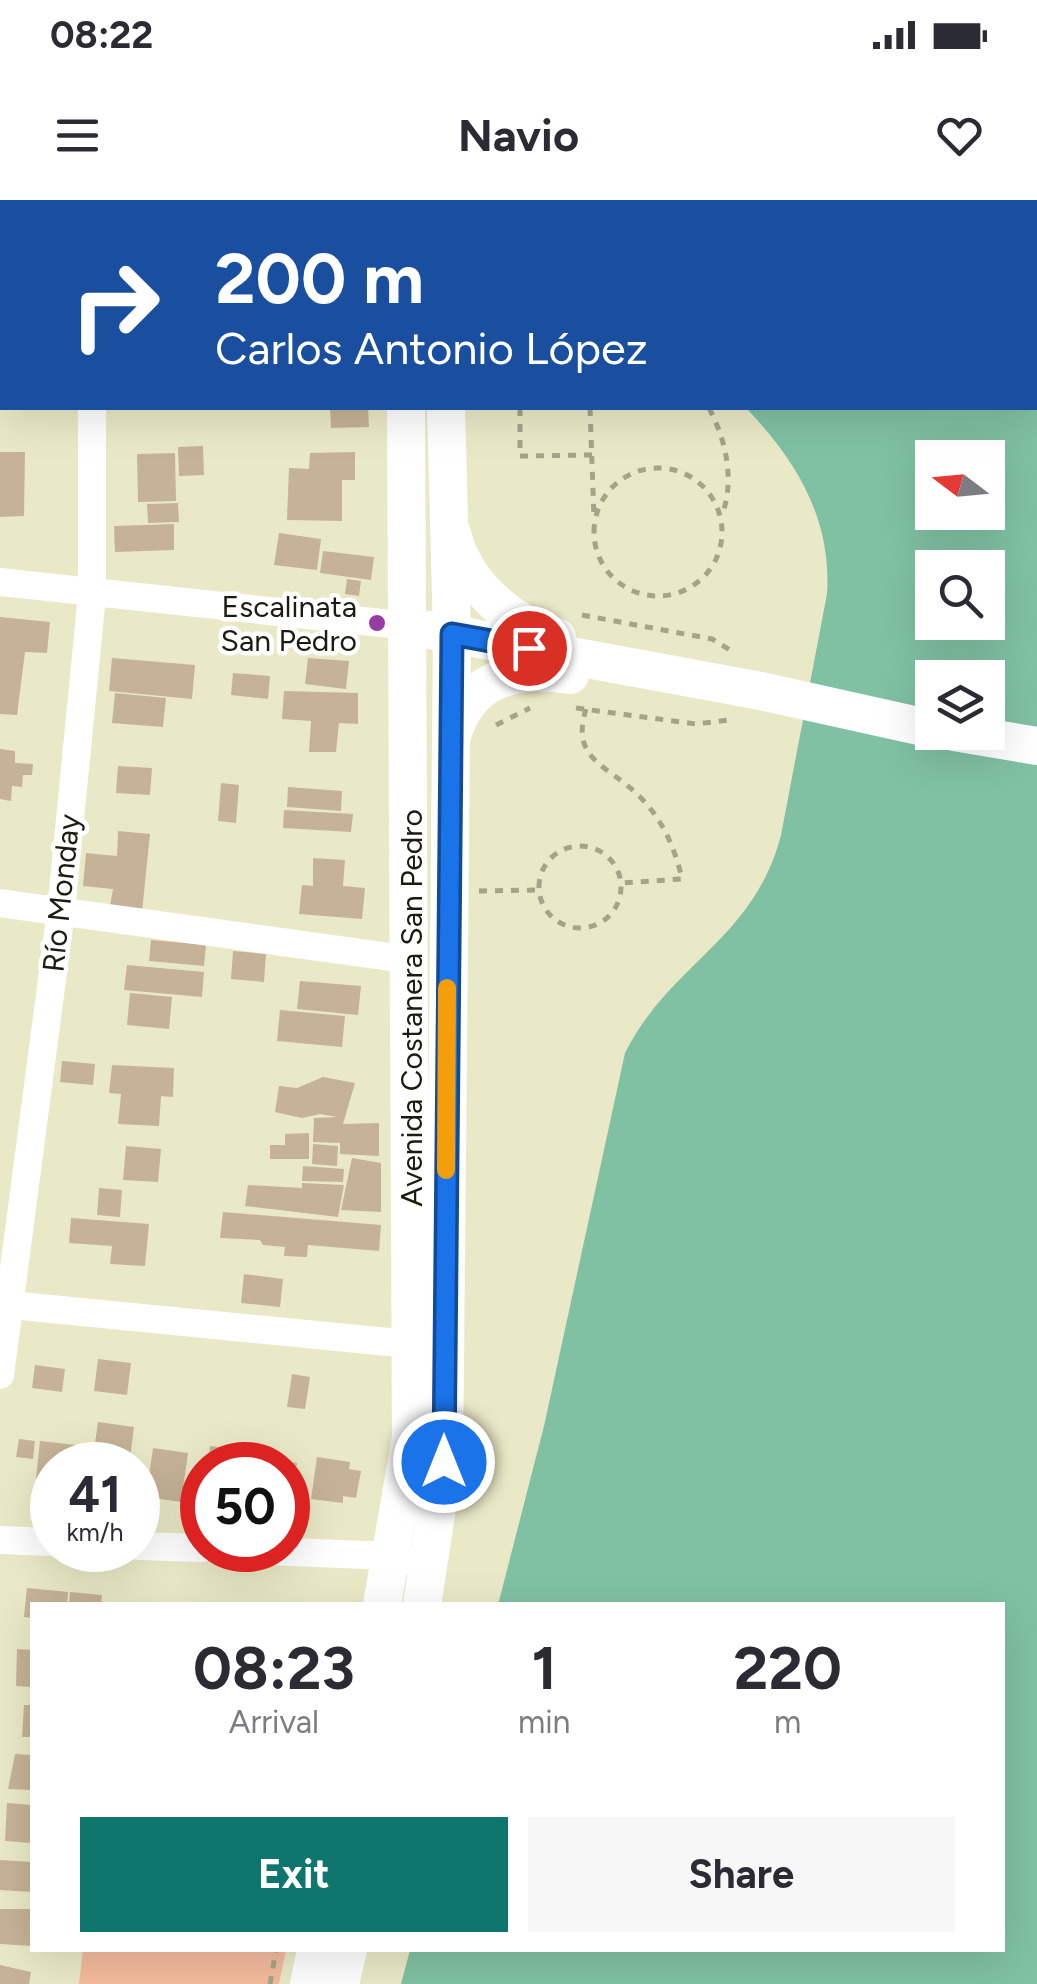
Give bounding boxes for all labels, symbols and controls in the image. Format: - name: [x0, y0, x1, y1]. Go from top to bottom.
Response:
- text: 08:22: [50, 12, 153, 58]
- icon: menu: [50, 108, 105, 163]
- text: Navio: [458, 108, 579, 162]
- icon: heart: [932, 108, 987, 163]
- text: 200 m: [215, 236, 424, 321]
- icon: right: [50, 240, 180, 370]
- text: Carlos Antonio López: [215, 321, 648, 375]
- north arrow: [915, 440, 1005, 530]
- map controls: [915, 440, 1005, 750]
- button: search: [915, 550, 1005, 640]
- place label: Escalinata San Pedro: [221, 588, 357, 659]
- pin: [487, 606, 572, 691]
- marker: Escalinata San Pedro: [366, 612, 388, 634]
- icon: arrive: [502, 621, 557, 676]
- button: layers: [915, 660, 1005, 750]
- street label: Avenida Costanera San Pedro: [393, 809, 430, 1207]
- street label: Río Monday: [34, 812, 88, 974]
- position arrow: [392, 1410, 496, 1514]
- speed limit sign: 50: [180, 1442, 310, 1572]
- text: 41: [69, 1464, 121, 1525]
- text: km/h: [66, 1517, 124, 1547]
- text: 08:23: [193, 1632, 355, 1704]
- text: 1: [532, 1632, 557, 1704]
- text: 220: [734, 1632, 842, 1704]
- text: Arrival: [229, 1703, 319, 1741]
- text: min: [518, 1703, 570, 1741]
- text: m: [774, 1703, 801, 1741]
- button: Exit: [80, 1817, 508, 1932]
- button: Share: [528, 1817, 955, 1932]

